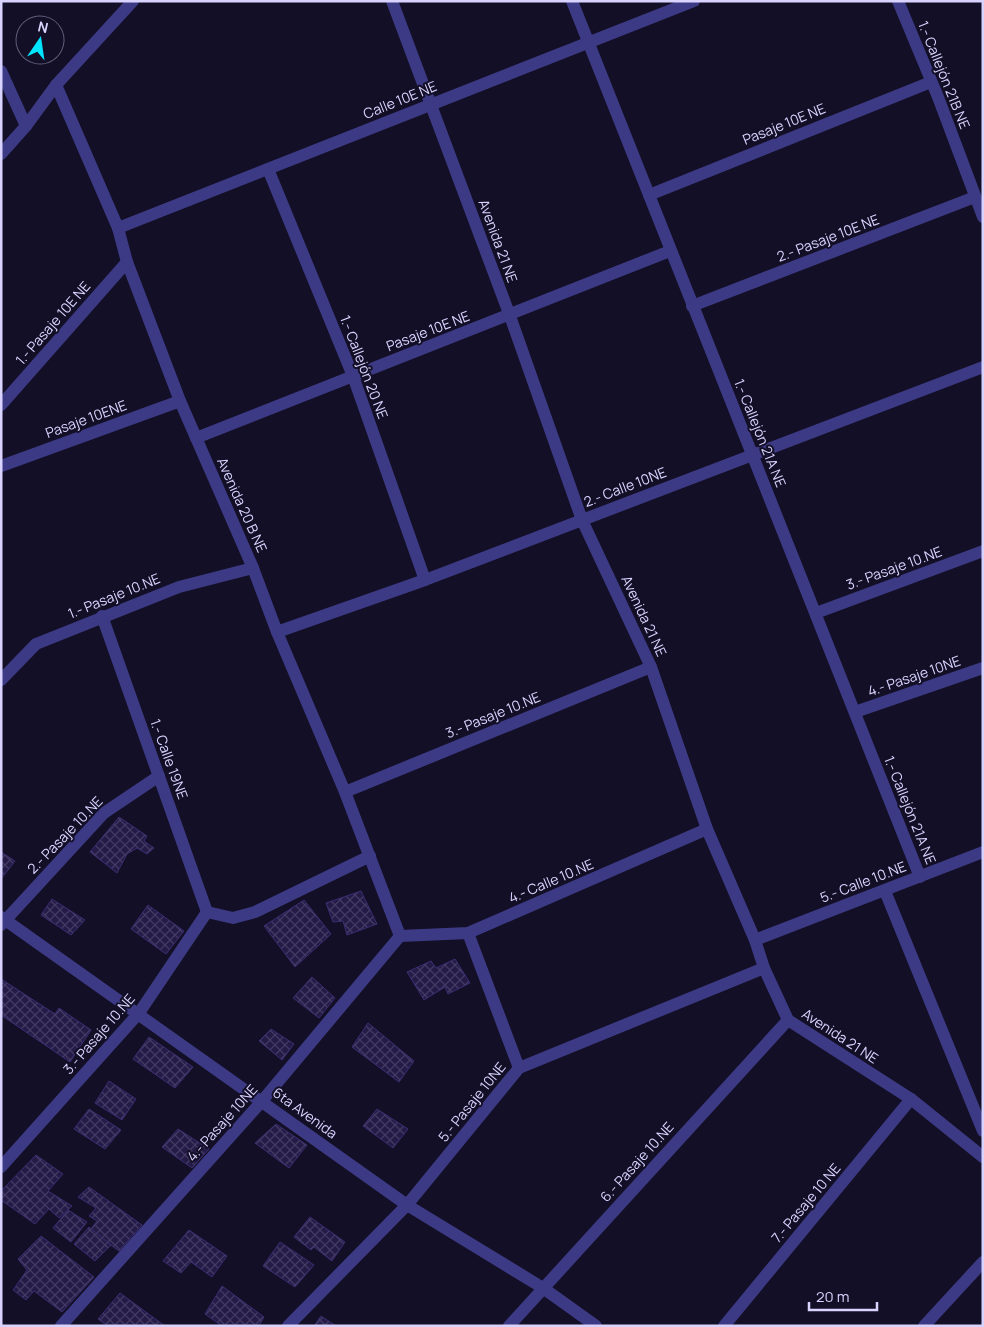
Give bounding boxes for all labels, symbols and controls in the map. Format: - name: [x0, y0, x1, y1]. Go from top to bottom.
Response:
- north arrow: [15, 15, 65, 65]
- text: N: [36, 16, 50, 37]
- street label: 1.- Callejón 21B NE: [914, 18, 975, 132]
- street label: Calle 10E NE: [360, 76, 439, 123]
- street label: Pasaje 10E NE: [740, 98, 828, 149]
- street label: Avenida 21 NE: [475, 197, 522, 285]
- street label: 2.- Pasaje 10E NE: [774, 209, 882, 266]
- street label: 1.- Pasaje 10E NE: [11, 277, 94, 369]
- street label: Pasaje 10E NE: [383, 306, 472, 355]
- street label: 1.- Callejón 20 NE: [336, 312, 393, 421]
- street label: 1.- Callejón 21A NE: [730, 376, 791, 490]
- street label: Pasaje 10ENE: [43, 395, 129, 442]
- street label: Avenida 20 B NE: [213, 454, 272, 555]
- street label: 2.- Calle 10NE: [581, 462, 669, 511]
- street label: 3.- Pasaje 10.NE: [843, 541, 944, 594]
- street label: 1.- Pasaje 10.NE: [65, 568, 163, 623]
- street label: Avenida 21 NE: [617, 572, 672, 659]
- street label: 4.- Pasaje 10NE: [865, 651, 963, 700]
- street label: 3.- Pasaje 10.NE: [443, 687, 543, 742]
- street label: 1.- Calle 19NE: [146, 716, 193, 802]
- street label: 1.- Callejón 21A NE: [880, 753, 941, 867]
- street label: 2.- Pasaje 10.NE: [23, 792, 107, 878]
- street label: 4.- Calle 10.NE: [505, 854, 596, 907]
- street label: 5.- Calle 10.NE: [817, 856, 909, 907]
- street label: 3.- Pasaje 10.NE: [58, 989, 139, 1078]
- street label: Avenida 21 NE: [798, 1004, 882, 1067]
- street label: 5.- Pasaje 10NE: [434, 1058, 510, 1146]
- street label: 4.- Pasaje 10NE: [182, 1080, 261, 1165]
- street label: 6ta Avenida: [269, 1083, 341, 1143]
- street label: 6.- Pasaje 10.NE: [596, 1118, 678, 1206]
- street label: 7.- Pasaje 10 NE: [767, 1159, 844, 1246]
- scale bar: [809, 1280, 876, 1312]
- text: 20 m: [816, 1286, 849, 1307]

